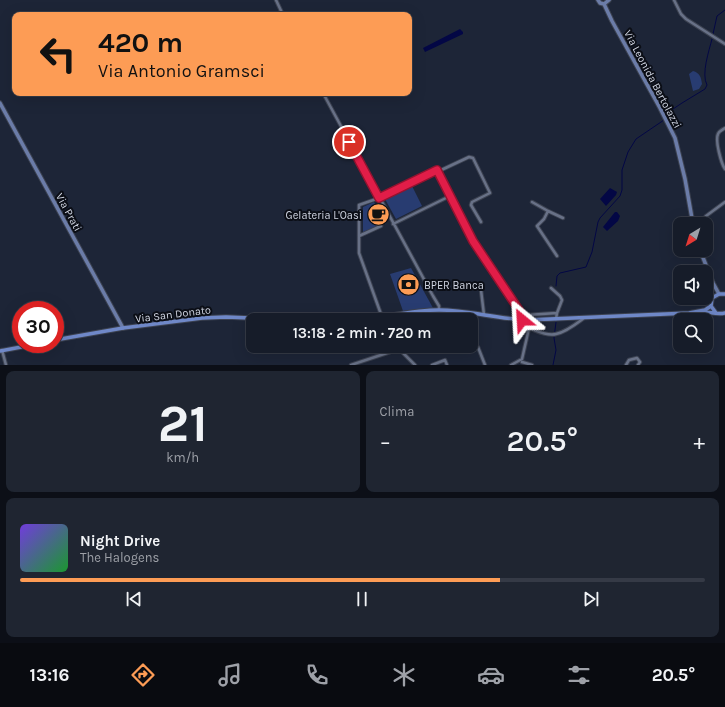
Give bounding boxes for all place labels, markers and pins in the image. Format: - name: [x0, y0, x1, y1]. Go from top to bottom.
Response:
- pin: [332, 125, 366, 159]
- cafe icon: Gelateria L'Oasi: [365, 202, 391, 228]
- place label: Gelateria L'Oasi: [286, 209, 362, 222]
- bank icon: BPER Banca: [396, 272, 422, 298]
- place label: BPER Banca: [424, 279, 484, 292]

